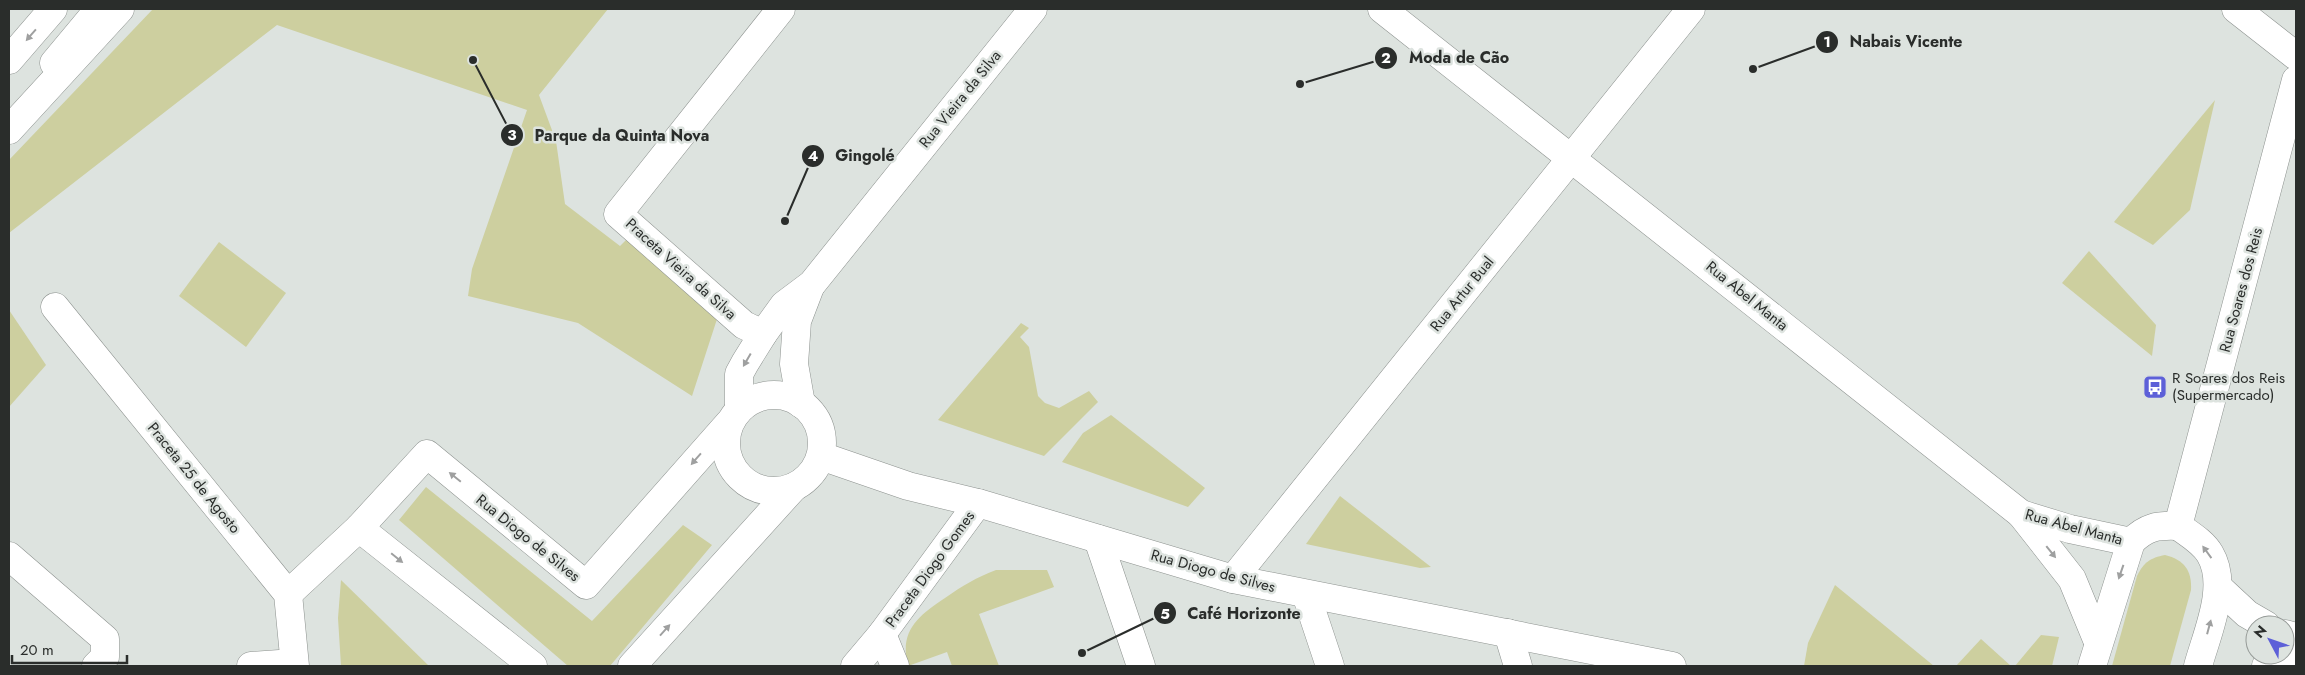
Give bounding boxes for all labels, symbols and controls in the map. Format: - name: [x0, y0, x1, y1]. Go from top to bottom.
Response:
- callout: Nabais Vicente: [1815, 26, 1973, 57]
- one-way arrow: [25, 28, 37, 40]
- text: Nabais Vicente: [1849, 30, 1963, 53]
- text: 1: [1823, 31, 1831, 53]
- callout: Moda de Cão: [1374, 42, 1519, 73]
- street label: Rua Vieira da Silva: [914, 45, 1006, 153]
- text: Moda de Cão: [1409, 46, 1509, 69]
- text: 2: [1381, 47, 1391, 69]
- callout: Parque da Quinta Nova: [500, 120, 720, 151]
- text: 3: [507, 124, 517, 146]
- text: Parque da Quinta Nova: [535, 124, 709, 147]
- callout: Gingolé: [801, 140, 905, 171]
- text: Gingolé: [835, 144, 895, 167]
- text: 4: [808, 145, 818, 167]
- street label: Praceta Vieira da Silva: [621, 213, 741, 325]
- street label: Rua Soares dos Reis: [2214, 225, 2268, 355]
- street label: Rua Artur Bual: [1425, 252, 1499, 336]
- street label: Rua Abel Manta: [1701, 256, 1793, 336]
- one-way arrow: [743, 354, 752, 367]
- place label: R Soares dos Reis (Supermercado): [2172, 367, 2285, 406]
- bus stop icon: R Soares dos Reis (Supermercado): [2142, 374, 2168, 400]
- street label: Praceta 25 de Agosto: [142, 418, 246, 538]
- one-way arrow: [691, 452, 702, 465]
- one-way arrow: [448, 472, 461, 483]
- street label: Rua Diogo de Silves: [471, 489, 585, 587]
- street label: Rua Abel Manta: [2023, 503, 2125, 551]
- street label: Praceta Diogo Gomes: [880, 506, 980, 632]
- street label: Rua Diogo de Silves: [1148, 544, 1278, 598]
- one-way arrow: [2202, 545, 2212, 559]
- one-way arrow: [2046, 546, 2057, 559]
- one-way arrow: [390, 553, 403, 564]
- one-way arrow: [2117, 565, 2125, 580]
- callout: Café Horizonte: [1152, 598, 1311, 629]
- text: Café Horizonte: [1187, 602, 1301, 625]
- text: 5: [1160, 603, 1170, 625]
- north arrow: [2245, 615, 2295, 665]
- one-way arrow: [2205, 620, 2213, 635]
- text: N: [2249, 621, 2271, 642]
- one-way arrow: [659, 625, 671, 637]
- scale bar: [12, 632, 128, 664]
- text: 20 m: [20, 639, 54, 661]

